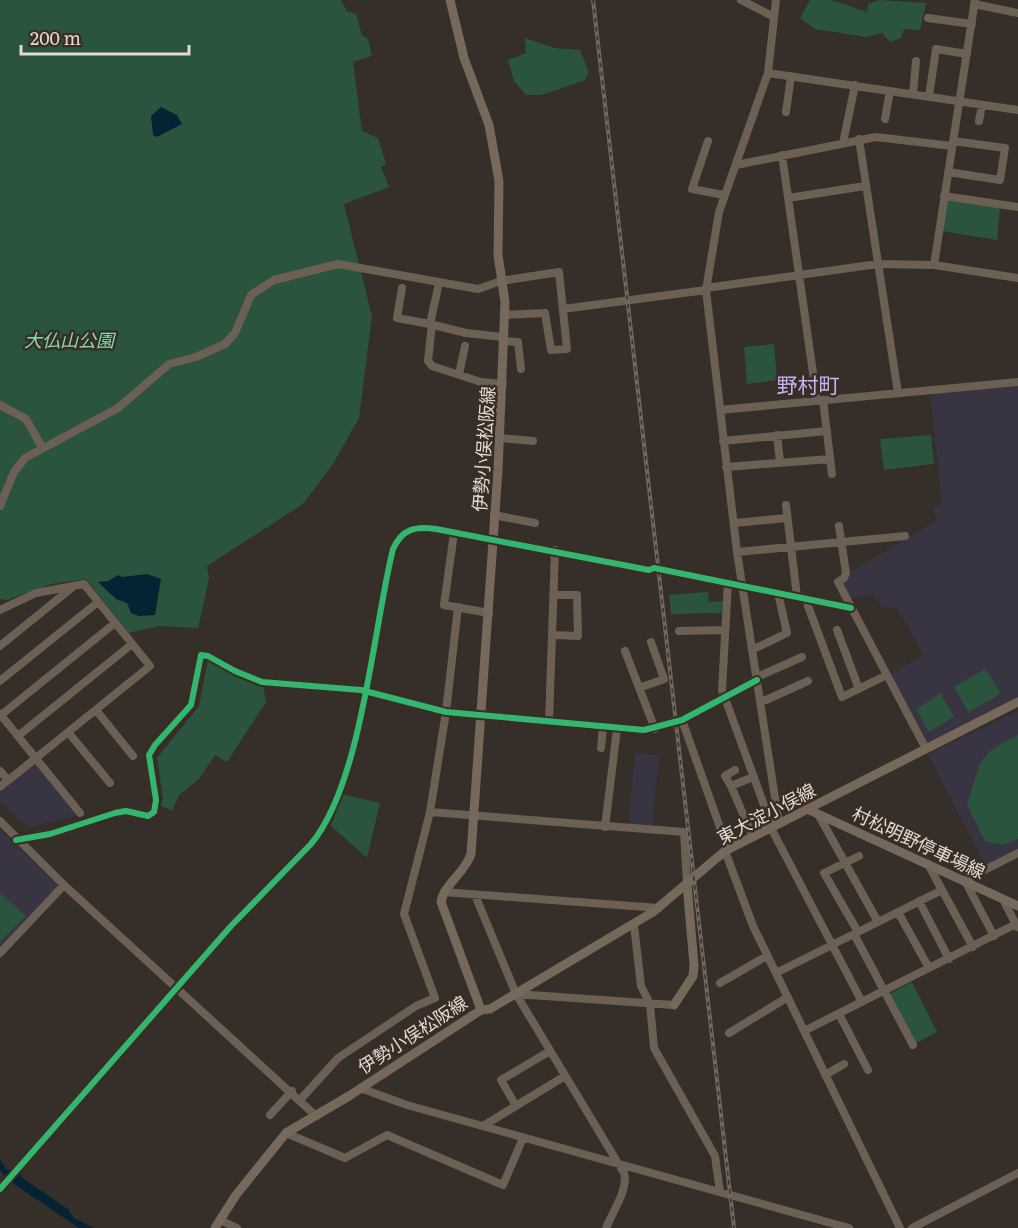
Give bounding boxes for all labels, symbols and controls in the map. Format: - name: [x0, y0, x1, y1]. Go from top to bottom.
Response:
- scale bar: [21, 18, 189, 56]
- text: 200 m: [30, 24, 81, 51]
- park label: 大仏山公園: [24, 326, 117, 353]
- district label: 野村町: [777, 368, 840, 399]
- street label: 伊勢小俣松阪線: [465, 385, 501, 513]
- street label: 東大淀小俣線: [712, 776, 820, 850]
- street label: 村松明野停車場線: [848, 799, 990, 885]
- street label: 伊勢小俣松阪線: [352, 988, 472, 1080]

